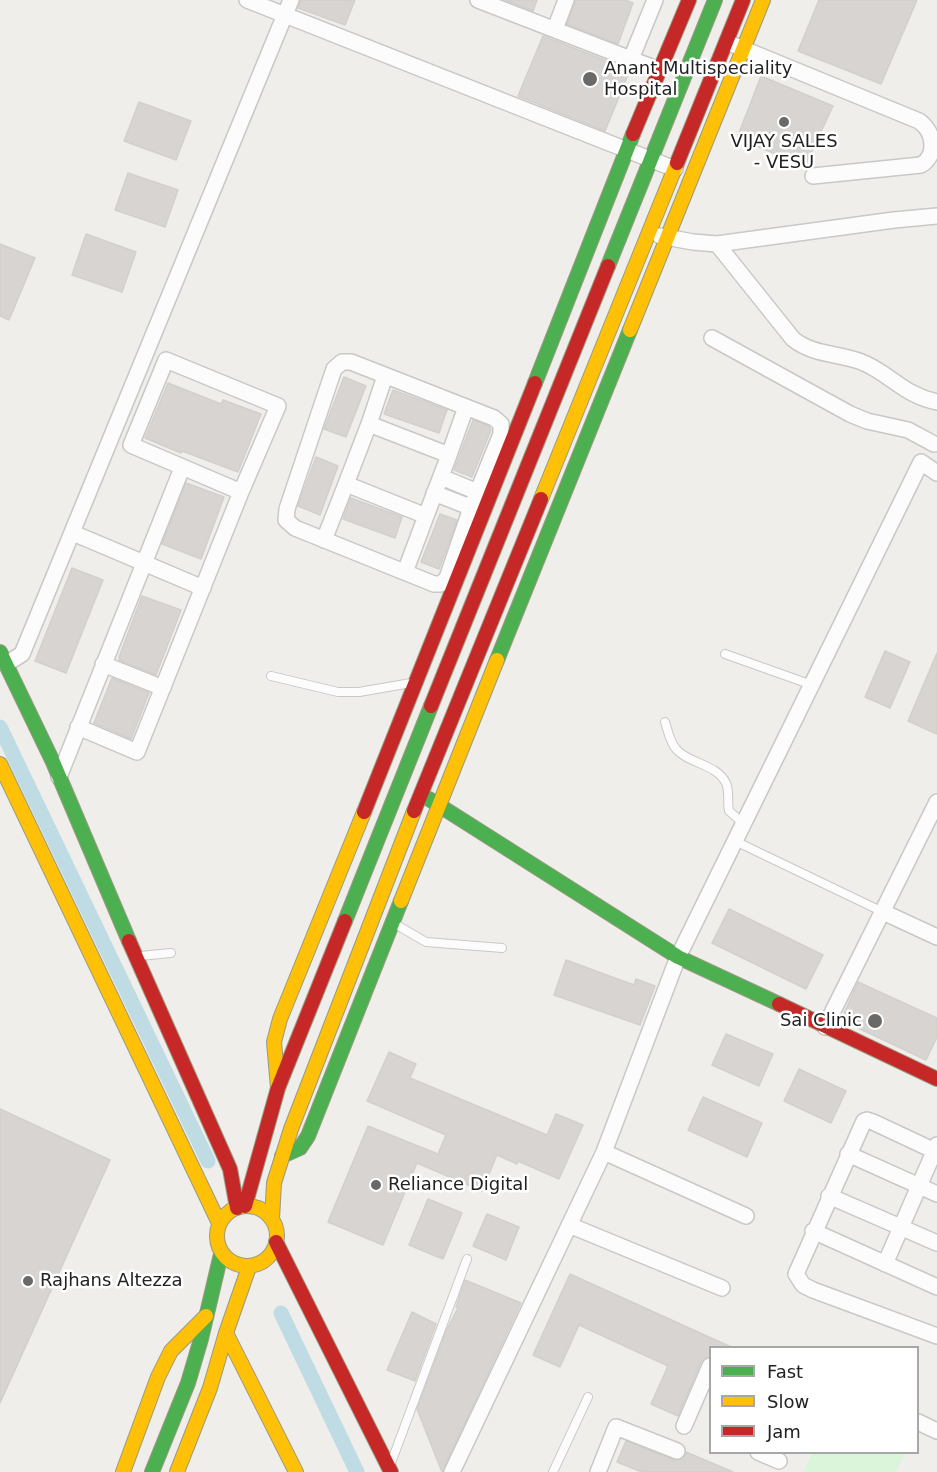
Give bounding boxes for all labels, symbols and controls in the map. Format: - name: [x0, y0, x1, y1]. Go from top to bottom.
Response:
- place label: Anant Multispeciality Hospital: [604, 58, 792, 100]
- marker: Anant Multispeciality Hospital: [581, 70, 599, 88]
- marker: VIJAY SALES - VESU: [777, 115, 791, 129]
- place label: VIJAY SALES - VESU: [730, 131, 838, 174]
- place label: Sai Clinic: [780, 1010, 862, 1032]
- marker: Sai Clinic: [866, 1012, 884, 1030]
- place label: Reliance Digital: [388, 1174, 528, 1196]
- marker: Reliance Digital: [369, 1178, 383, 1192]
- place label: Rajhans Altezza: [40, 1270, 182, 1292]
- marker: Rajhans Altezza: [21, 1274, 35, 1288]
- legend: [709, 1346, 919, 1454]
- text: Fast: [767, 1361, 803, 1382]
- text: Slow: [767, 1391, 809, 1412]
- text: Jam: [767, 1421, 801, 1442]

